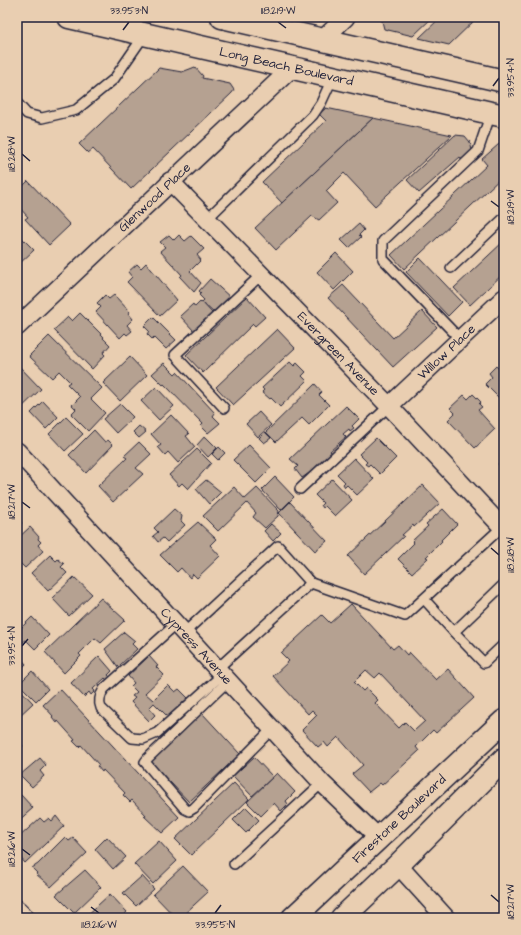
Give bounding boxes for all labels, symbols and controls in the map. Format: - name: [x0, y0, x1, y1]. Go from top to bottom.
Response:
- text: 33.953°N: [110, 4, 148, 18]
- text: 118.219°W: [261, 4, 296, 18]
- street label: Long Beach Boulevard: [218, 43, 356, 91]
- text: 33.954°N: [504, 58, 518, 98]
- text: 118.218°W: [5, 136, 19, 172]
- street label: Glenwood Place: [114, 159, 195, 236]
- text: 118.219°W: [504, 189, 518, 224]
- street label: Evergreen Avenue: [293, 308, 383, 400]
- street label: Willow Place: [414, 320, 480, 384]
- text: 118.217°W: [5, 484, 19, 520]
- text: 118.218°W: [504, 537, 518, 573]
- street label: Cypress Avenue: [156, 604, 236, 688]
- text: 33.954°N: [5, 626, 19, 666]
- street label: Firestone Boulevard: [348, 770, 450, 867]
- text: 118.216°W: [5, 831, 19, 867]
- text: 118.217°W: [504, 884, 518, 920]
- text: 118.216°W: [81, 918, 117, 932]
- text: 33.955°N: [195, 918, 235, 932]

